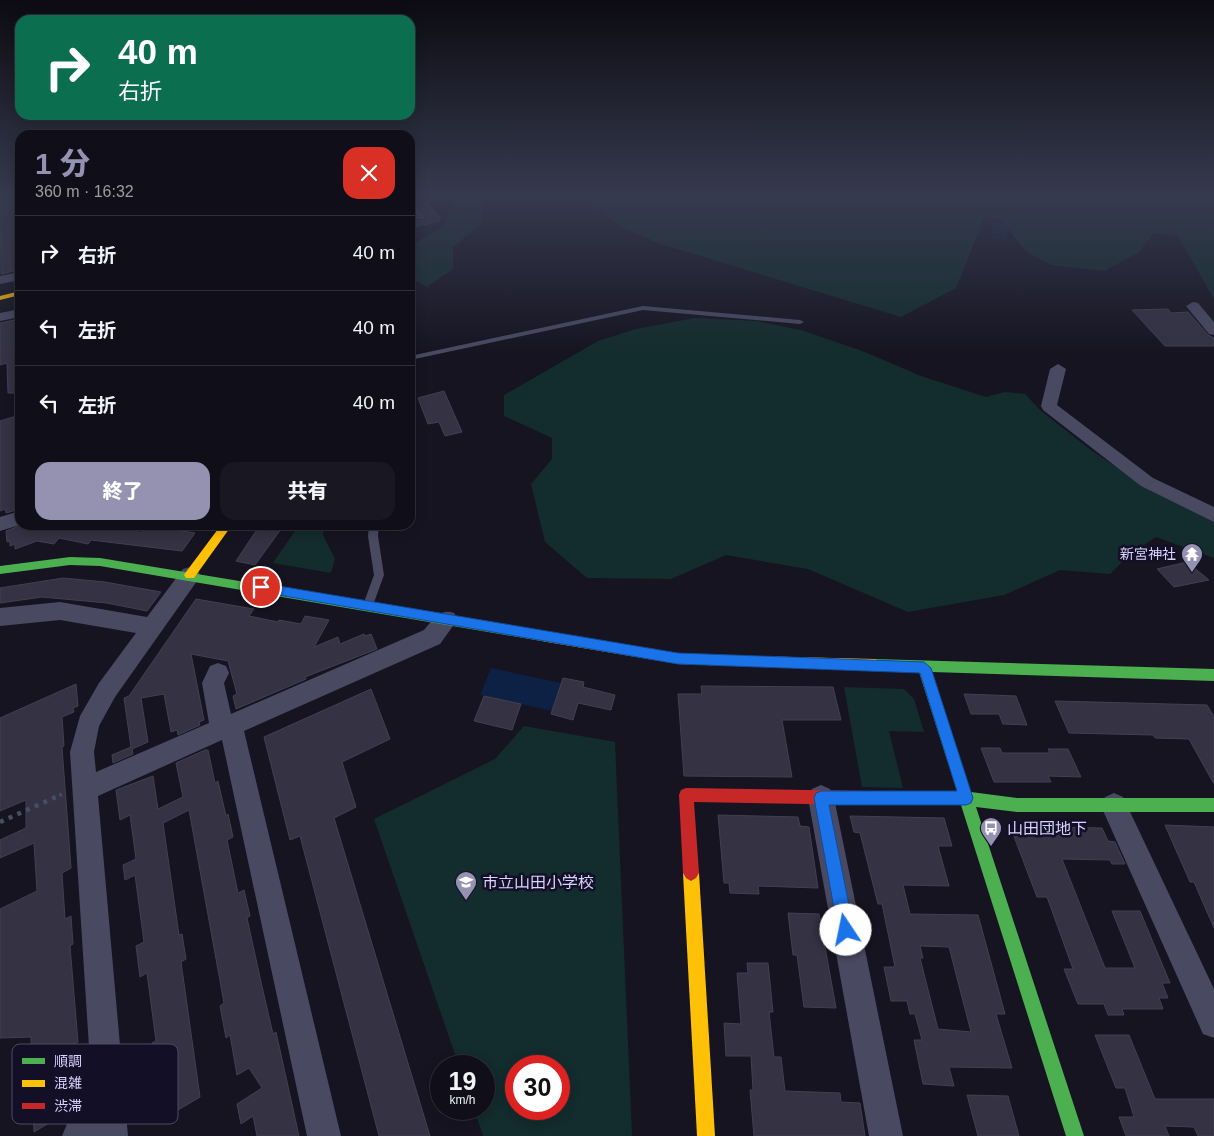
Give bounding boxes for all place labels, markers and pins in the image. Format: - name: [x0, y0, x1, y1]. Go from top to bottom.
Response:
- temple icon: 新宮神社: [1180, 542, 1204, 573]
- place label: 新宮神社: [1120, 546, 1176, 562]
- pin: [240, 566, 282, 608]
- bus stop icon: 山田団地下: [979, 816, 1003, 847]
- place label: 山田団地下: [1007, 820, 1087, 837]
- school or university icon: 市立山田小学校: [454, 870, 478, 901]
- place label: 市立山田小学校: [482, 874, 594, 891]

